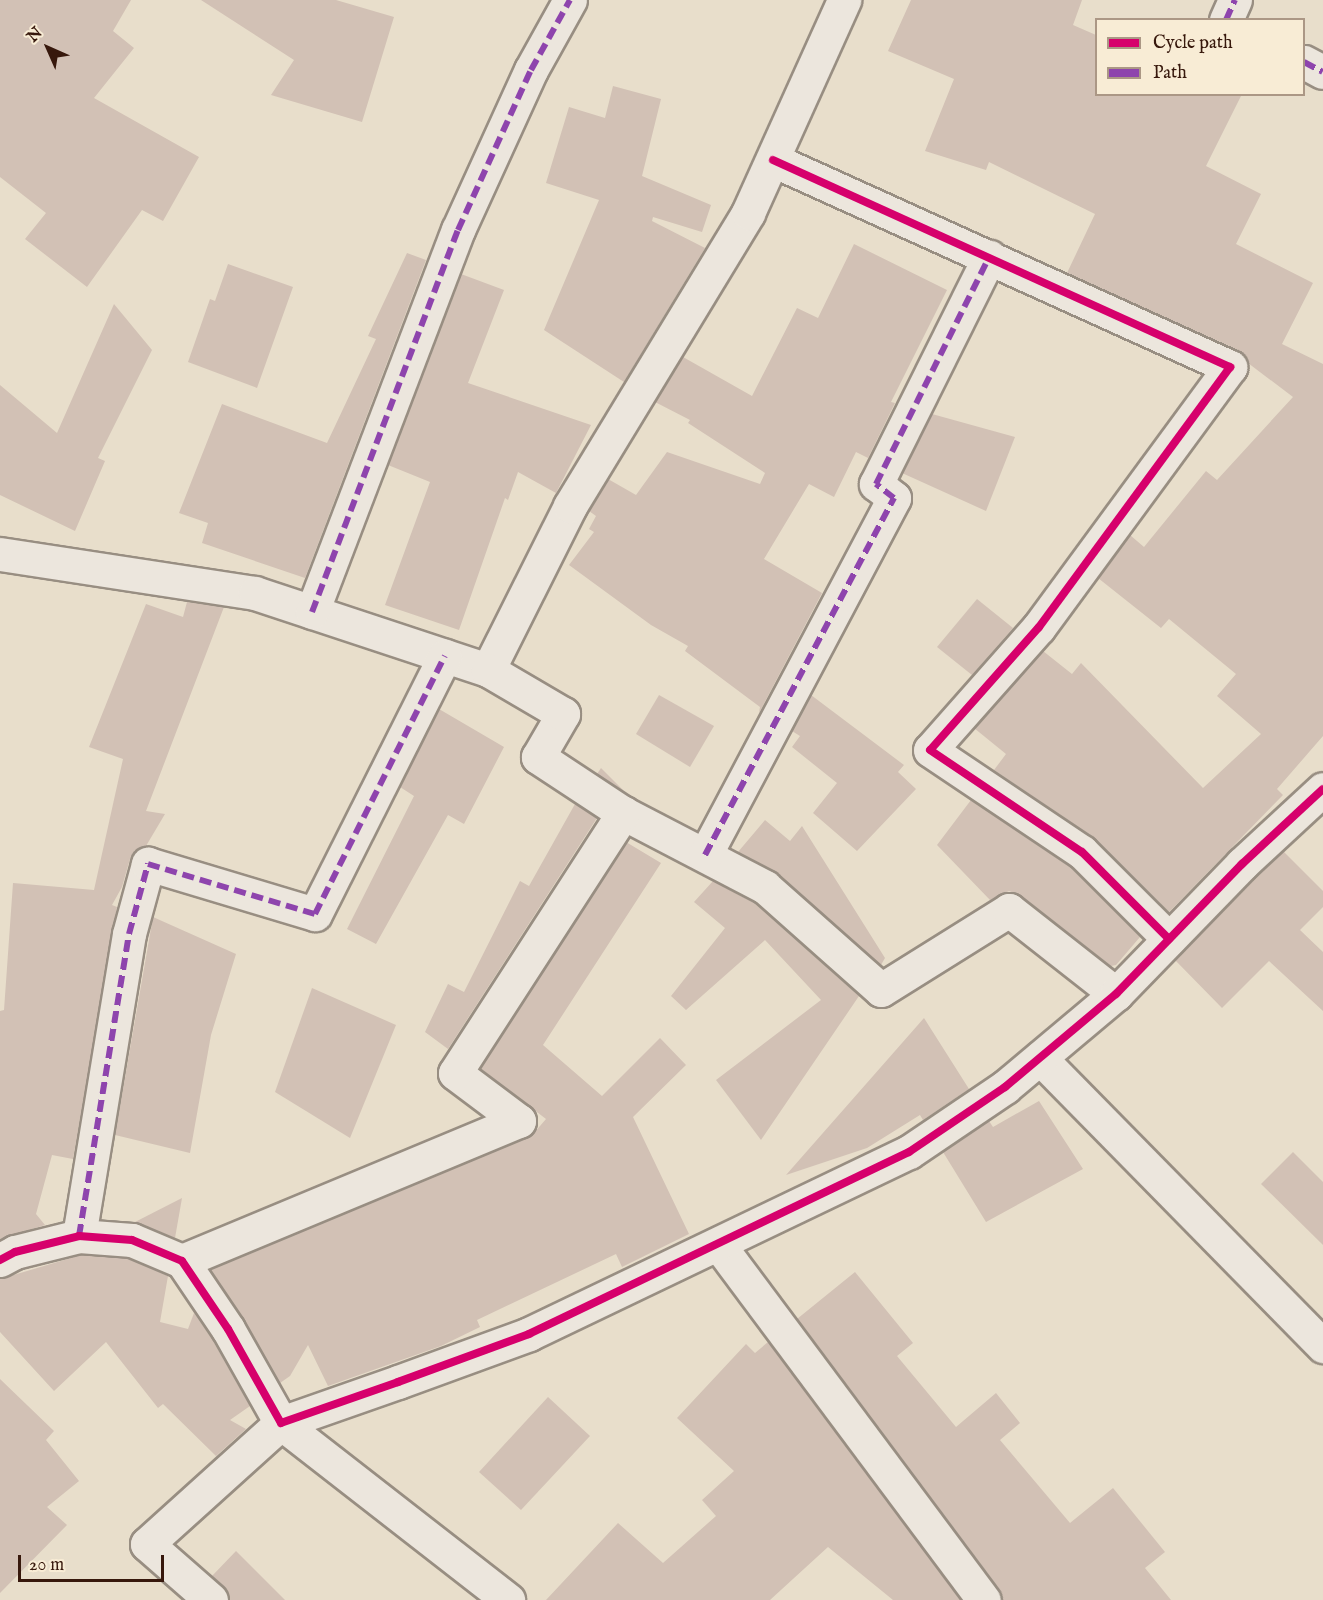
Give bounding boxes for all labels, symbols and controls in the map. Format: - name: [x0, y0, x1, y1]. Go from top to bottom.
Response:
- north arrow: [18, 18, 78, 78]
- legend: [1095, 18, 1305, 96]
- text: N: [23, 23, 47, 47]
- text: Cycle path: [1153, 32, 1233, 55]
- text: Path: [1153, 62, 1187, 85]
- scale bar: [21, 1543, 166, 1581]
- text: 20 m: [29, 1554, 64, 1577]

